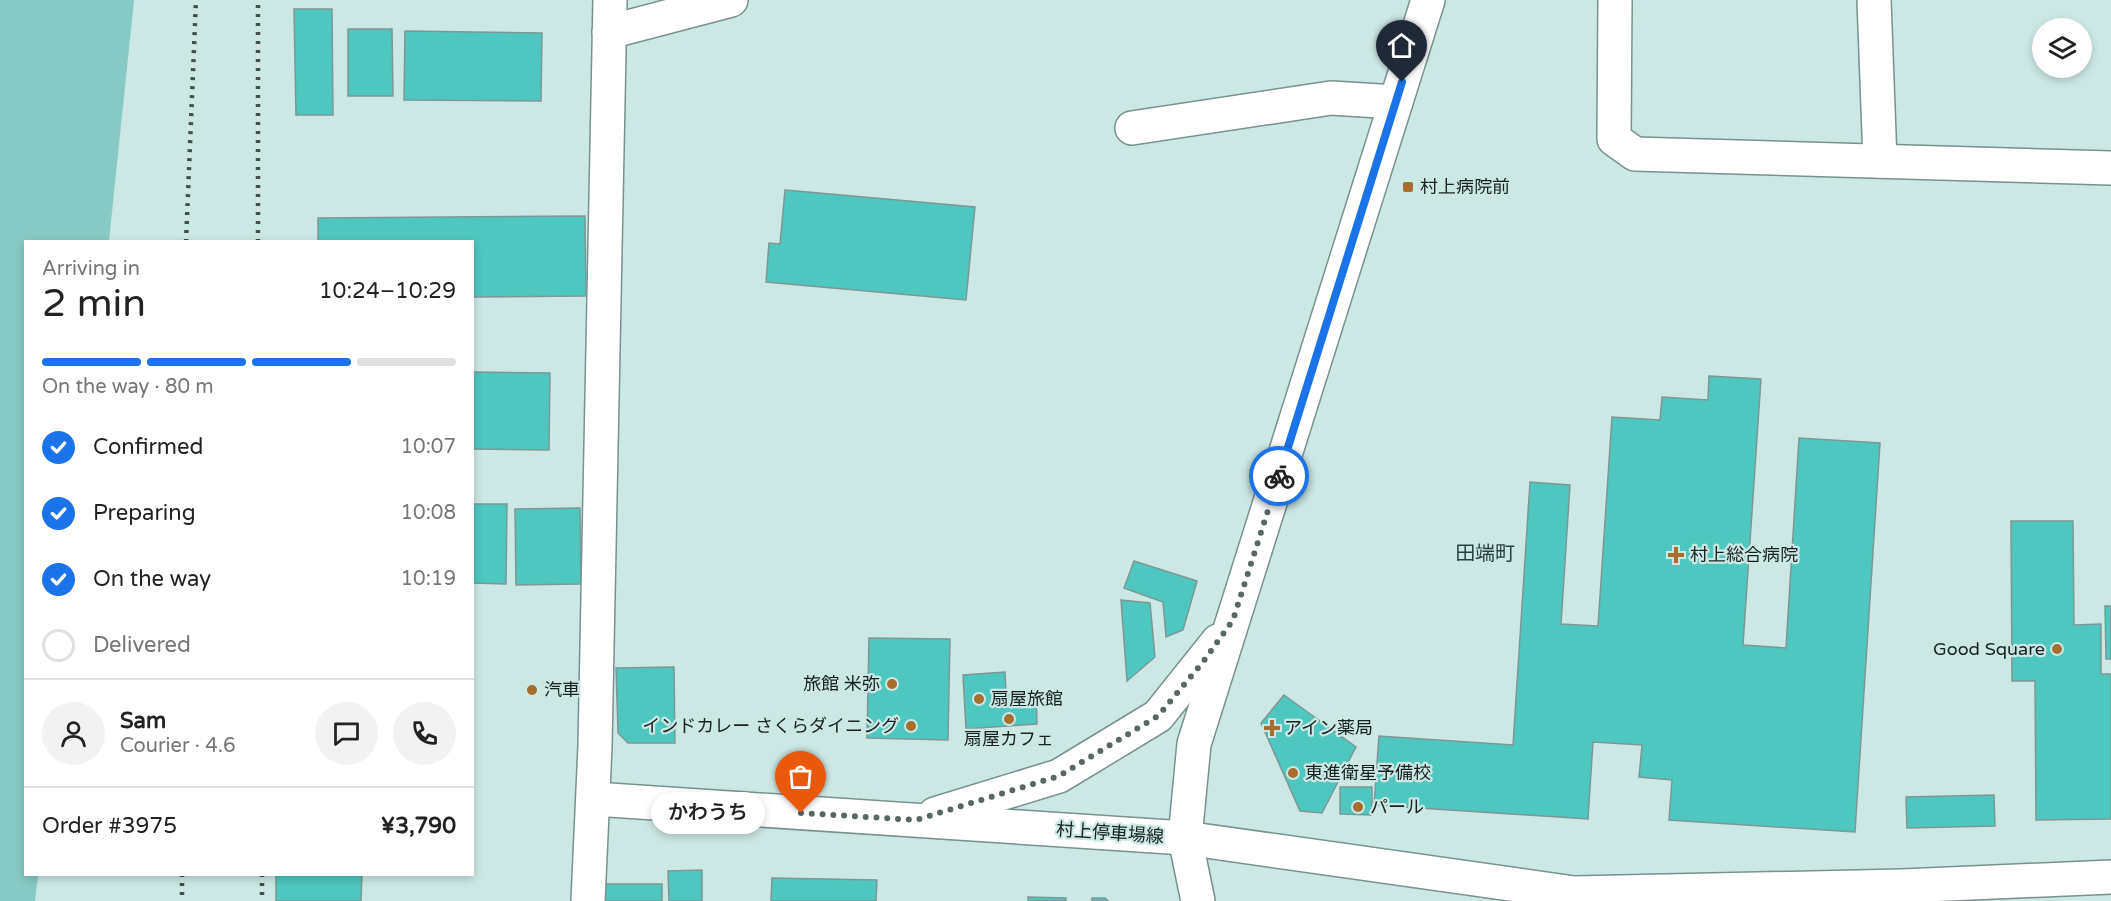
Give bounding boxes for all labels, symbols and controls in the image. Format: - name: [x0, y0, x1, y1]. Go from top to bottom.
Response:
- map controls: [2032, 18, 2092, 78]
- button: layers: [2032, 18, 2092, 78]
- pin: [1376, 20, 1427, 82]
- icon: home: [1385, 29, 1418, 62]
- place label: 村上病院前: [1420, 176, 1510, 198]
- marker: 村上病院前: [1401, 180, 1415, 194]
- text: Arriving in: [42, 257, 140, 281]
- text: 10:24–10:29: [319, 278, 456, 304]
- text: 2 min: [42, 280, 146, 327]
- text: On the way · 80 m: [42, 375, 214, 399]
- icon: check: [42, 431, 75, 464]
- text: Confirmed: [93, 434, 203, 460]
- text: 10:07: [401, 435, 456, 459]
- courier: [1249, 446, 1309, 506]
- icon: bike: [1263, 460, 1296, 493]
- icon: check: [42, 497, 75, 530]
- text: Preparing: [93, 500, 196, 526]
- text: 10:08: [401, 501, 456, 525]
- district label: 田端町: [1455, 542, 1515, 566]
- place label: 村上総合病院: [1690, 544, 1798, 566]
- marker: 村上総合病院: [1667, 546, 1685, 564]
- icon: check: [42, 563, 75, 596]
- text: On the way: [93, 566, 211, 592]
- text: 10:19: [401, 567, 456, 591]
- text: Delivered: [93, 632, 191, 658]
- place label: Good Square: [1933, 638, 2045, 660]
- marker: Good Square: [2050, 642, 2064, 656]
- place label: 旅館 米弥: [803, 673, 880, 695]
- marker: 旅館 米弥: [885, 677, 899, 691]
- place label: 汽車: [544, 679, 580, 701]
- marker: 汽車: [525, 683, 539, 697]
- place label: 扇屋旅館: [991, 688, 1063, 710]
- marker: 扇屋旅館: [972, 692, 986, 706]
- button: person: [42, 702, 105, 765]
- button: chat: [315, 702, 378, 765]
- button: phone: [393, 702, 456, 765]
- text: Sam: [120, 708, 166, 734]
- marker: 扇屋カフェ: [1002, 712, 1016, 726]
- place label: インドカレー さくらダイニング: [642, 715, 899, 737]
- place label: アイン薬局: [1284, 717, 1373, 739]
- marker: インドカレー さくらダイニング: [904, 719, 918, 733]
- marker: アイン薬局: [1265, 721, 1279, 735]
- place label: 扇屋カフェ: [964, 728, 1054, 750]
- text: Courier · 4.6: [120, 734, 235, 758]
- pin: [775, 751, 826, 813]
- icon: bag: [784, 760, 817, 793]
- place label: 東進衛星予備校: [1305, 762, 1431, 784]
- marker: 東進衛星予備校: [1286, 766, 1300, 780]
- callout: かわうち: [651, 792, 765, 834]
- place label: パール: [1370, 796, 1424, 818]
- marker: パール: [1351, 800, 1365, 814]
- text: かわうち: [668, 801, 748, 825]
- text: Order #3975: [42, 813, 177, 839]
- text: ¥3,790: [381, 813, 456, 839]
- street label: 村上停車場線: [1055, 818, 1165, 848]

